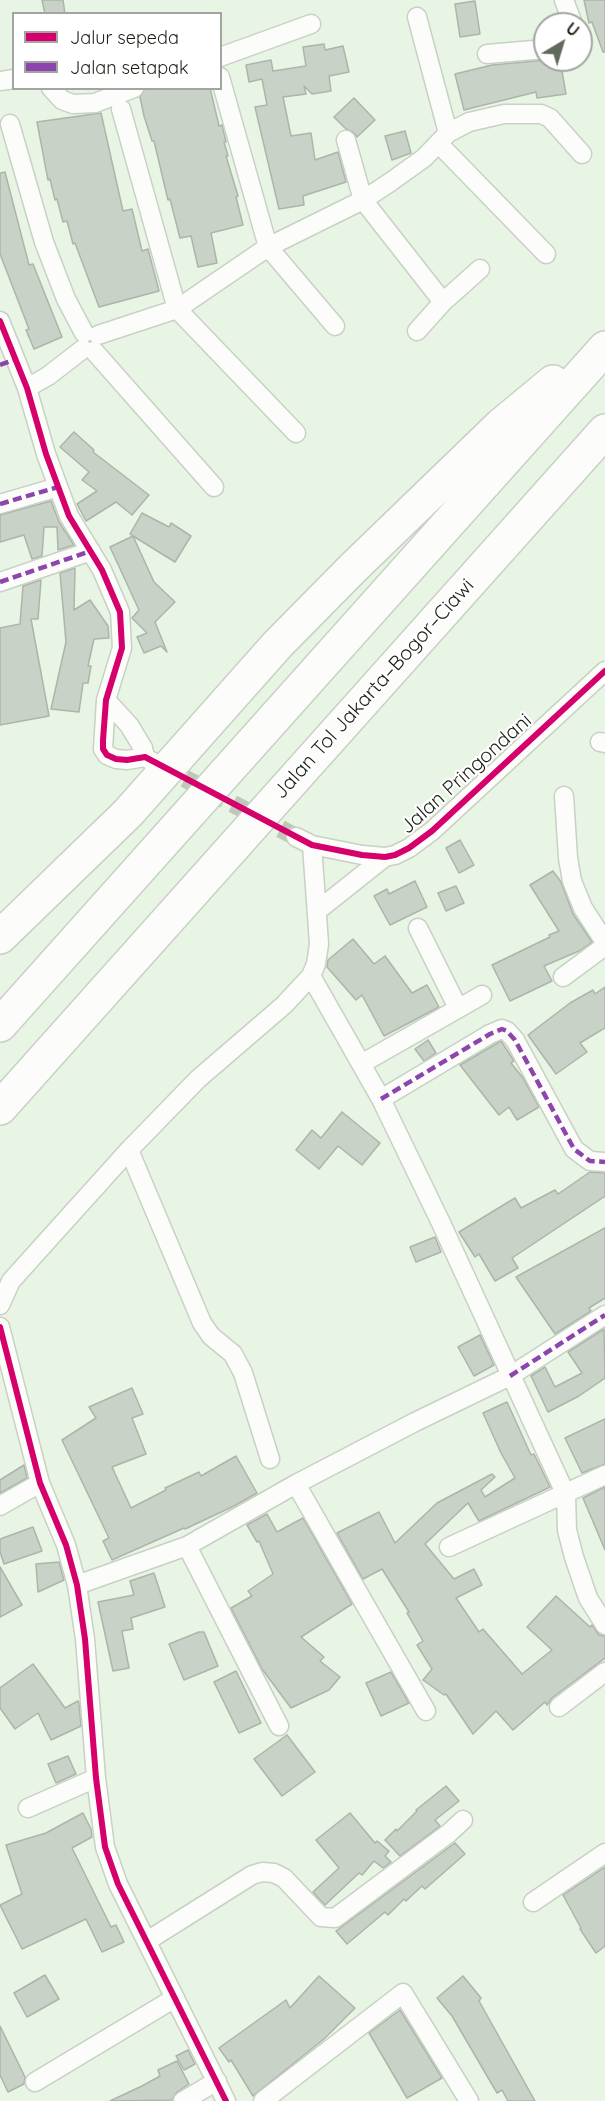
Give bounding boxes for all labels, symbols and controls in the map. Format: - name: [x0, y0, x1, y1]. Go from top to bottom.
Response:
- legend: [12, 12, 222, 90]
- north arrow: [533, 12, 593, 72]
- text: U: [562, 18, 583, 41]
- text: Jalur sepeda: [70, 26, 179, 49]
- text: Jalan setapak: [70, 56, 189, 79]
- street label: Jalan Tol Jakarta–Bogor–Ciawi: [269, 574, 479, 804]
- street label: Jalan Pringondani: [395, 709, 537, 839]

